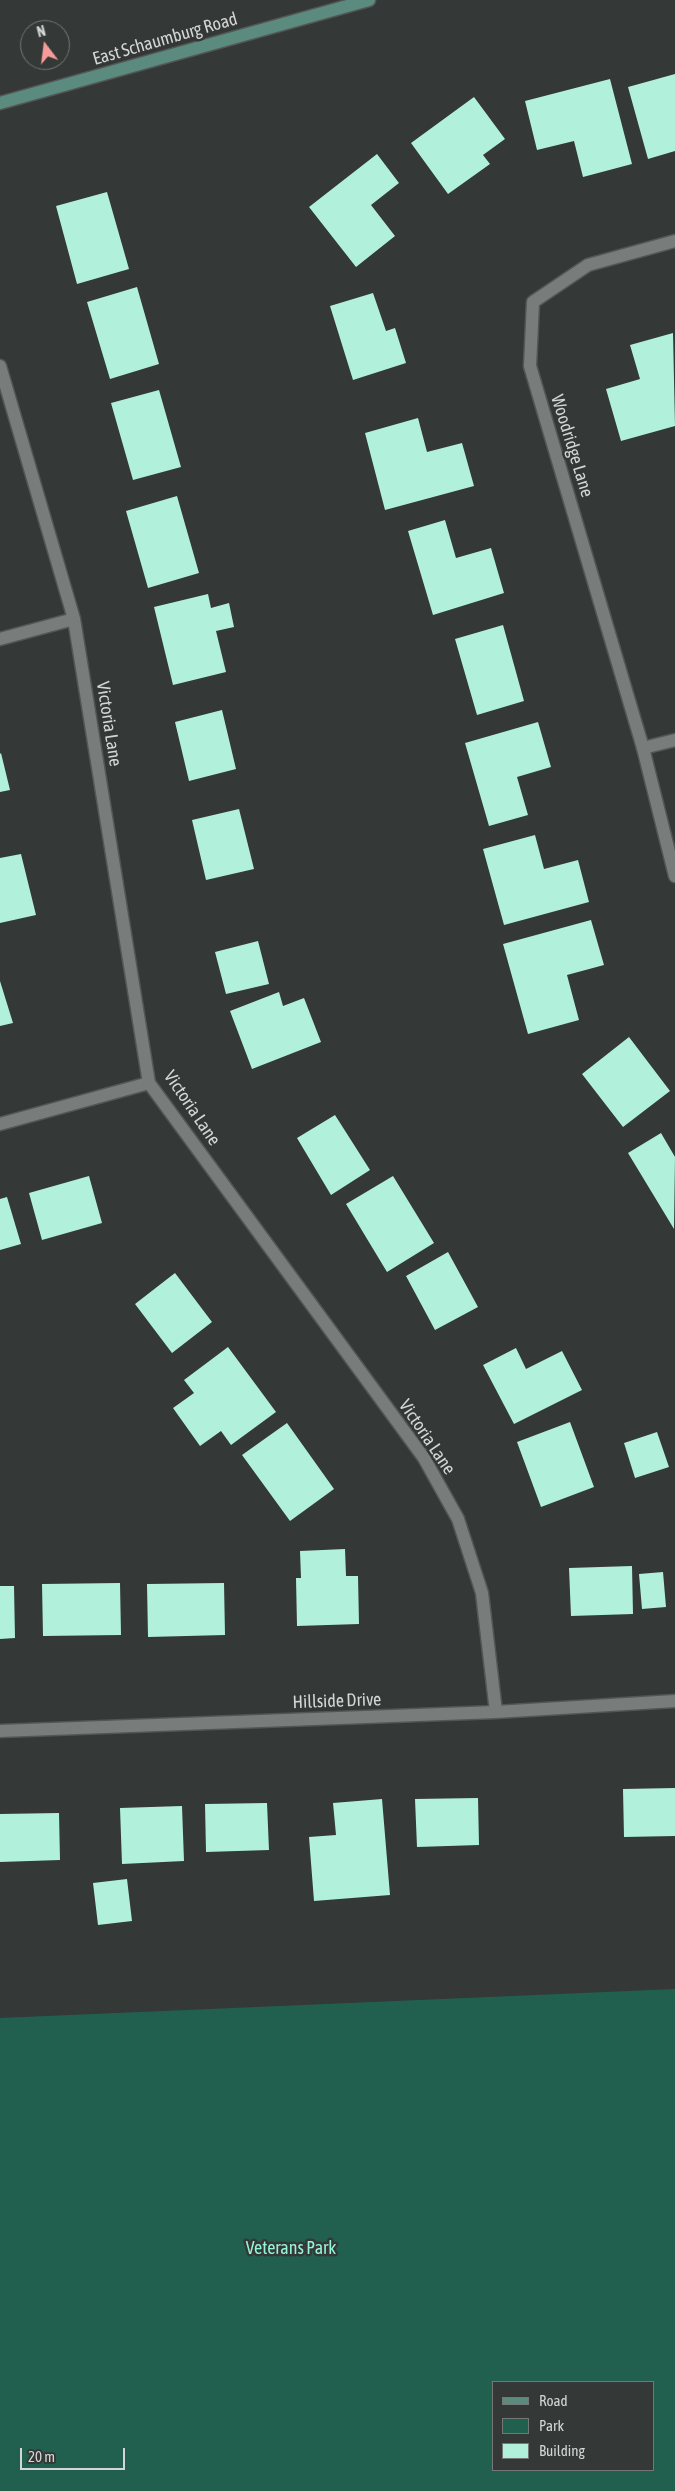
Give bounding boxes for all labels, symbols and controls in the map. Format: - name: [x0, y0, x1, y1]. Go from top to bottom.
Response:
- street label: East Schaumburg Road: [90, 8, 240, 70]
- north arrow: [20, 20, 70, 70]
- text: N: [35, 23, 47, 40]
- street label: Woodridge Lane: [546, 392, 598, 500]
- street label: Victoria Lane: [92, 680, 126, 768]
- street label: Victoria Lane: [159, 1066, 225, 1150]
- street label: Victoria Lane: [394, 1395, 460, 1479]
- street label: Hillside Drive: [292, 1689, 382, 1713]
- park label: Veterans Park: [246, 2237, 336, 2259]
- legend: [492, 2381, 655, 2471]
- text: Road: [539, 2392, 568, 2409]
- text: Park: [539, 2417, 564, 2434]
- scale bar: [22, 2438, 128, 2470]
- text: Building: [539, 2442, 585, 2459]
- text: 20 m: [28, 2448, 55, 2465]

